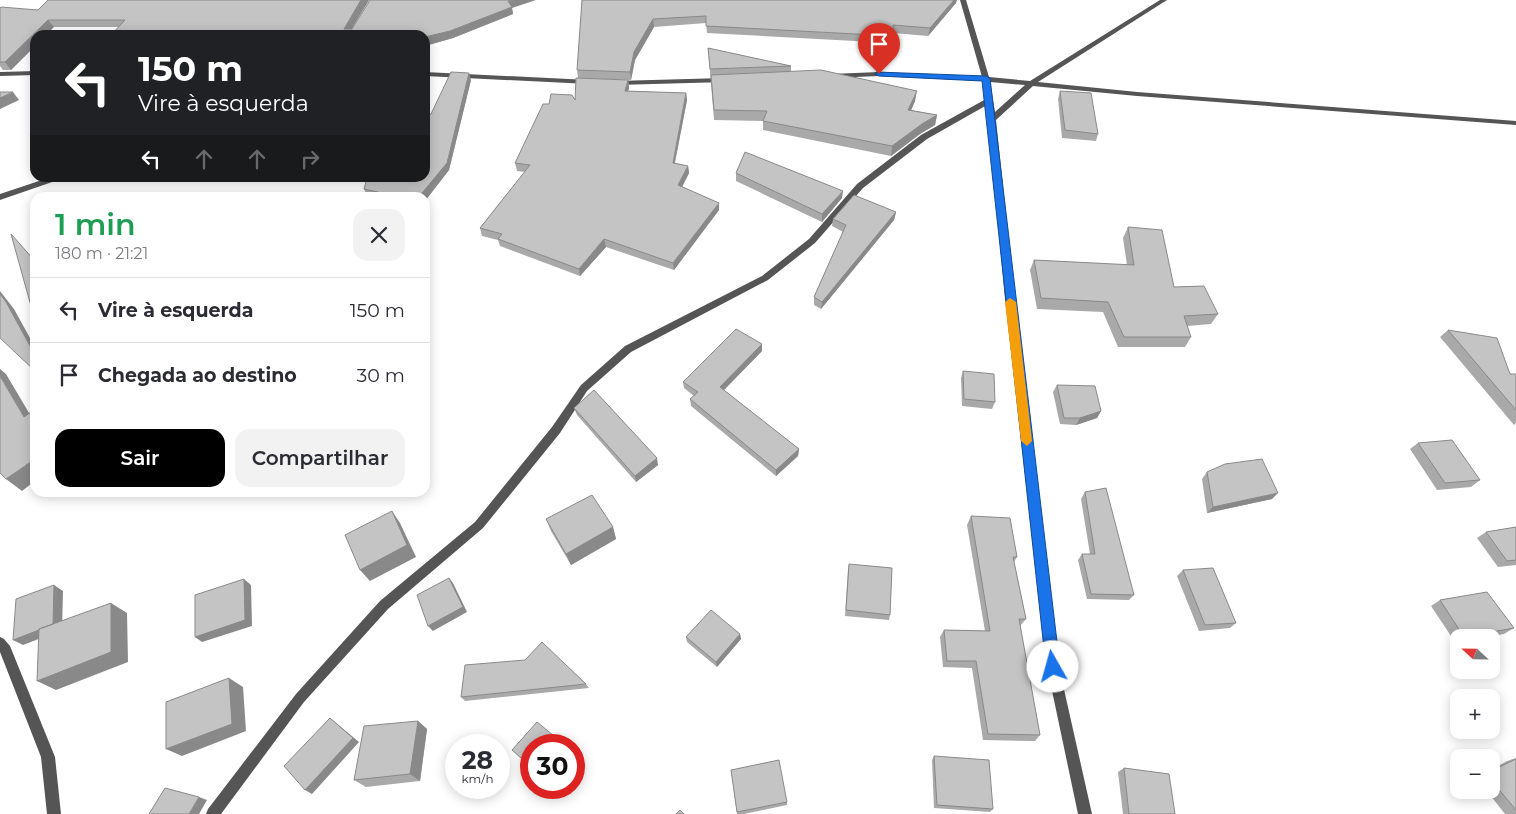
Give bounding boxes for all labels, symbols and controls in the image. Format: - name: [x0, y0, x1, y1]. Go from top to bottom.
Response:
- pin: [858, 23, 900, 74]
- icon: arrive: [865, 30, 893, 58]
- text: 150 m: [138, 47, 243, 90]
- icon: left: [55, 50, 120, 115]
- text: Vire à esquerda: [138, 90, 309, 117]
- icon: left: [137, 145, 165, 173]
- icon: ahead: [190, 145, 218, 173]
- icon: ahead: [243, 145, 271, 173]
- icon: right: [296, 145, 324, 173]
- text: 1 min: [55, 206, 136, 243]
- button: close: [353, 209, 405, 261]
- text: 180 m · 21:21: [55, 244, 148, 263]
- icon: left: [55, 296, 83, 324]
- text: Vire à esquerda: [98, 299, 253, 322]
- text: 150 m: [350, 299, 405, 322]
- icon: arrive: [55, 361, 83, 389]
- text: Chegada ao destino: [98, 364, 297, 387]
- text: 30 m: [357, 364, 405, 387]
- button: Sair: [55, 429, 225, 487]
- button: Compartilhar: [235, 429, 405, 487]
- north arrow: [1450, 629, 1500, 679]
- map controls: [1450, 629, 1500, 799]
- position arrow: [1026, 640, 1078, 692]
- button: +: [1450, 689, 1500, 739]
- speed limit sign: 30: [520, 734, 585, 799]
- text: 28: [462, 745, 493, 775]
- button: −: [1450, 749, 1500, 799]
- text: km/h: [461, 771, 494, 786]

